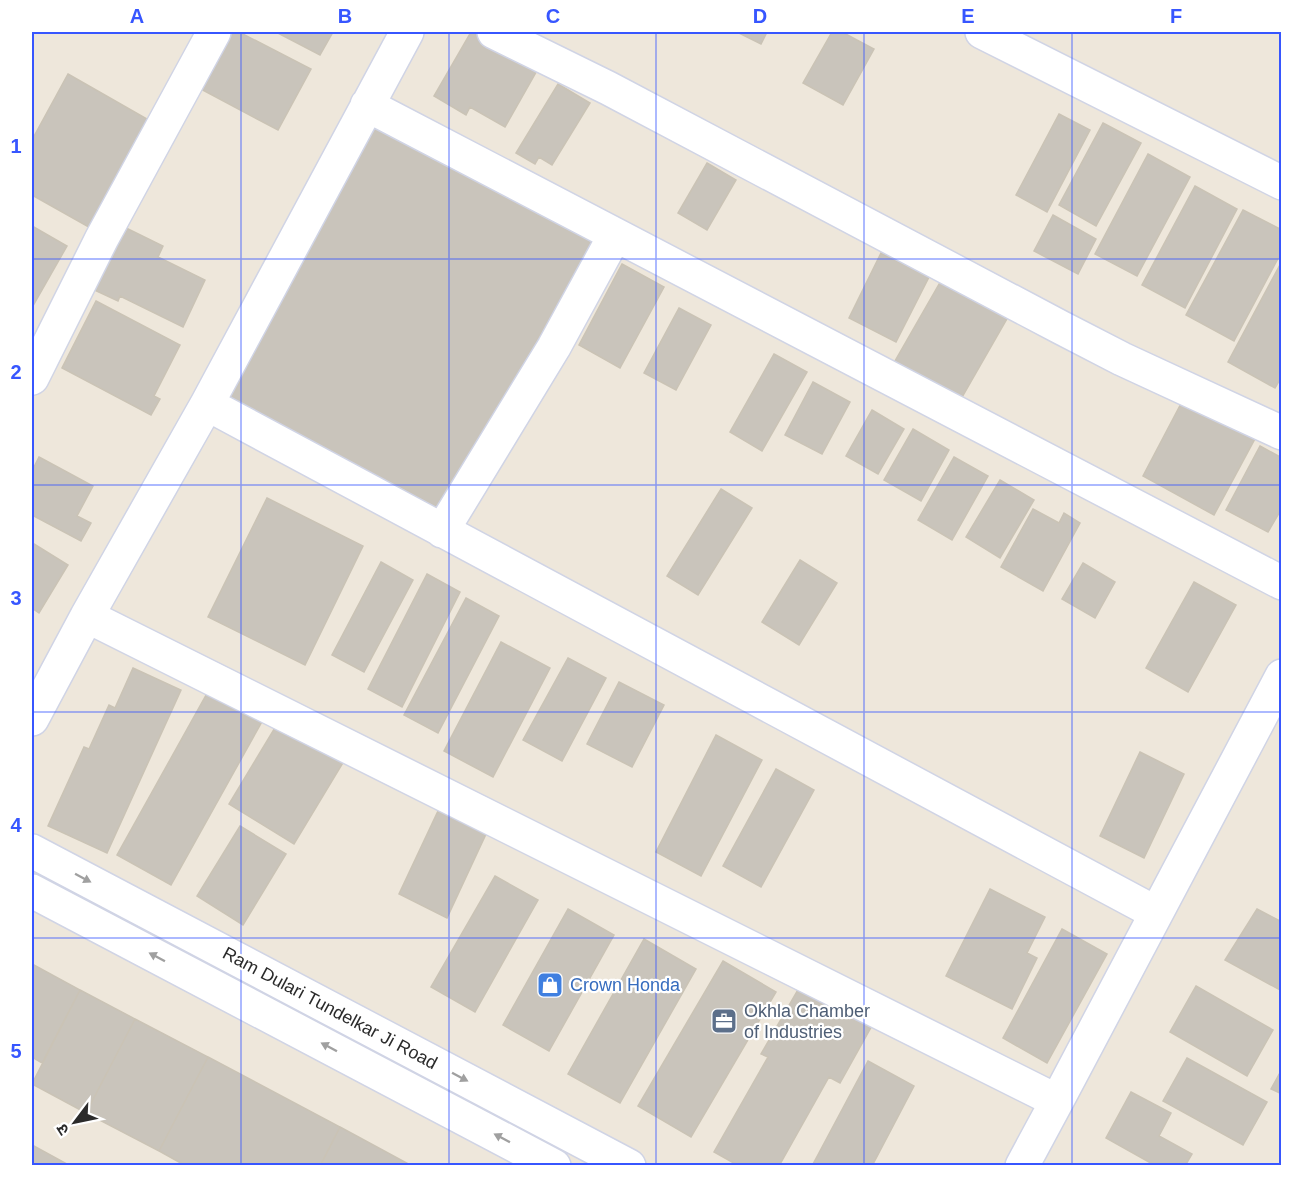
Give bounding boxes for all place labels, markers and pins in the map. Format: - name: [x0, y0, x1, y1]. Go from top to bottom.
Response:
- shop icon: Crown Honda: [535, 970, 565, 1000]
- place label: Crown Honda: [570, 975, 681, 995]
- place label: Okhla Chamber of Industries: [744, 1001, 870, 1042]
- office icon: Okhla Chamber of Industries: [709, 1006, 739, 1036]

